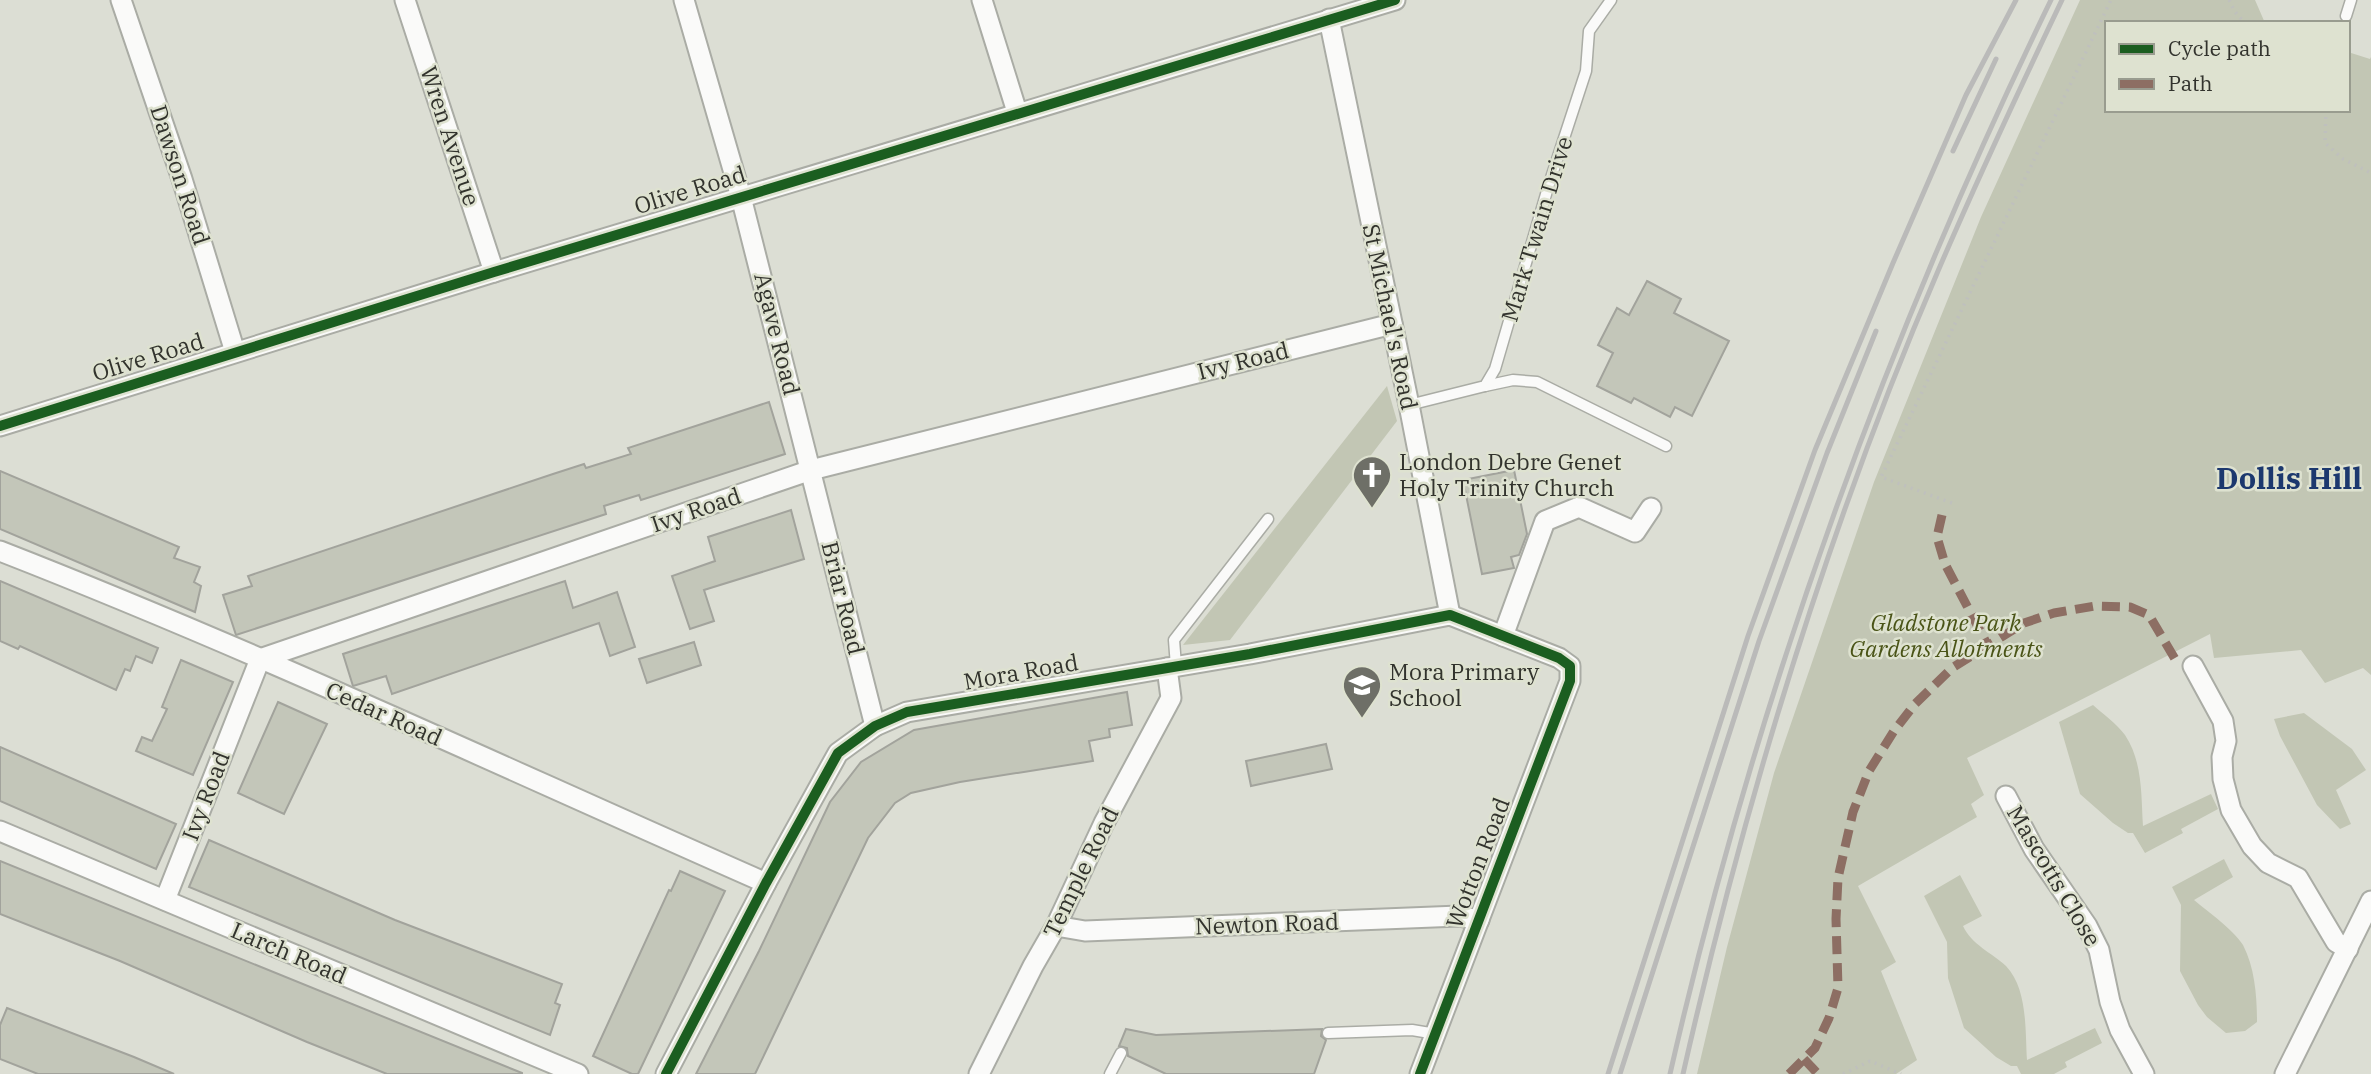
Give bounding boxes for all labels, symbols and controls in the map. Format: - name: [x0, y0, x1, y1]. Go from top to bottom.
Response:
- legend: [2105, 21, 2350, 112]
- text: Cycle path: [2168, 34, 2271, 62]
- street label: Wren Avenue: [414, 62, 488, 209]
- text: Path: [2168, 69, 2213, 97]
- street label: Dawson Road: [144, 101, 218, 249]
- street label: Mark Twain Drive: [1494, 132, 1578, 325]
- street label: Olive Road: [630, 158, 749, 220]
- street label: St Michael's Road: [1357, 221, 1425, 412]
- street label: Agave Road: [748, 269, 808, 398]
- street label: Olive Road: [88, 325, 207, 387]
- street label: Ivy Road: [1194, 334, 1292, 386]
- place label: London Debre Genet Holy Trinity Church: [1399, 446, 1622, 502]
- church icon: London Debre Genet Holy Trinity Church: [1351, 454, 1393, 509]
- district label: Dollis Hill: [2216, 458, 2362, 497]
- street label: Ivy Road: [647, 480, 745, 538]
- street label: Briar Road: [815, 538, 873, 658]
- park label: Gladstone Park Gardens Allotments: [1849, 607, 2043, 663]
- street label: Mora Road: [961, 646, 1081, 696]
- place label: Mora Primary School: [1389, 656, 1540, 712]
- school or university icon: Mora Primary School: [1341, 664, 1383, 719]
- street label: Cedar Road: [322, 674, 447, 752]
- street label: Ivy Road: [174, 747, 236, 845]
- street label: Wotton Road: [1438, 793, 1516, 932]
- street label: Mascotts Close: [2001, 799, 2109, 952]
- street label: Temple Road: [1036, 801, 1125, 942]
- street label: Newton Road: [1195, 905, 1339, 941]
- street label: Larch Road: [227, 914, 352, 990]

